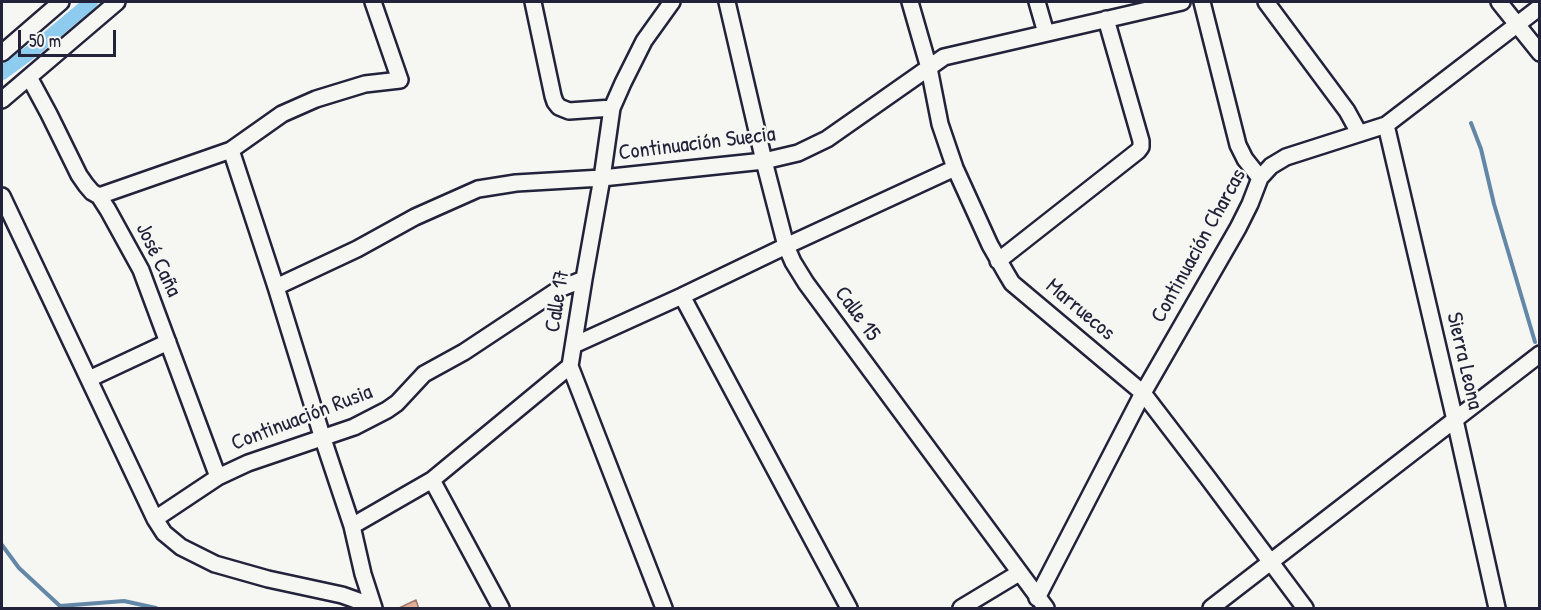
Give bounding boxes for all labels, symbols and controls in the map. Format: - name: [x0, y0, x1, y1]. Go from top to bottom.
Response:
- scale bar: [21, 18, 118, 56]
- text: 50 m: [29, 28, 61, 53]
- street label: Continuación Suecia: [617, 121, 777, 167]
- street label: Continuación Charcas: [1146, 164, 1252, 328]
- street label: José Caña: [129, 219, 187, 301]
- street label: Calle 17: [540, 268, 576, 334]
- street label: Marruecos: [1040, 274, 1120, 346]
- street label: Calle 15: [828, 281, 886, 347]
- street label: Sierra Leona: [1440, 310, 1488, 412]
- street label: Continuación Rusia: [228, 379, 376, 457]

